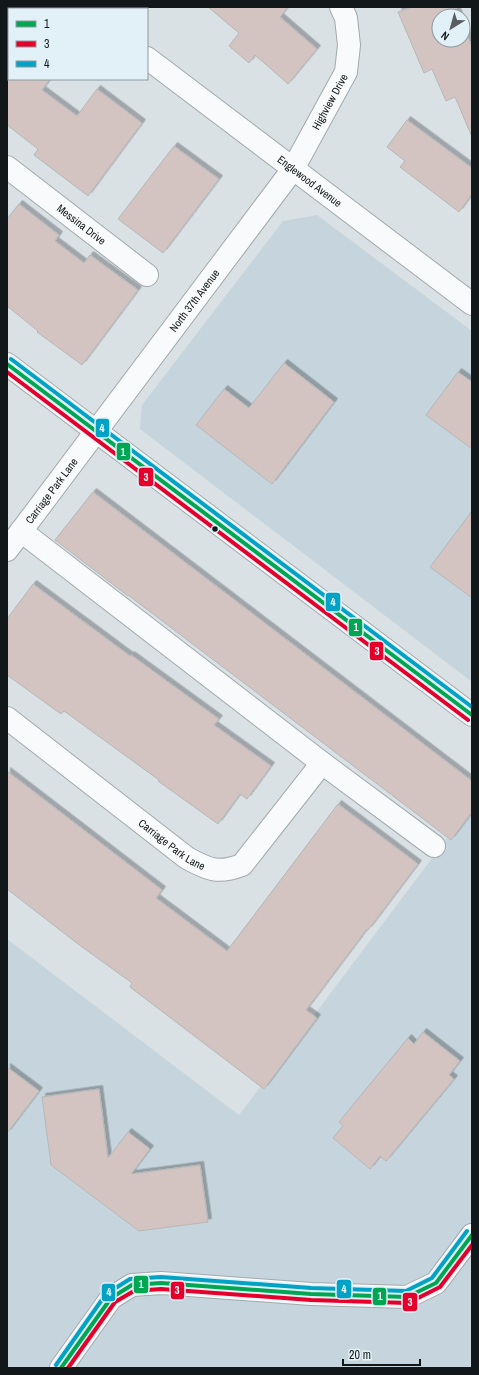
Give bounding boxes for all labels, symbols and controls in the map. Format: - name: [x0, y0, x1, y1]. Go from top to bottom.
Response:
- legend: [8, 8, 148, 80]
- north arrow: [431, 8, 471, 48]
- text: 1: [44, 16, 50, 32]
- text: N: [438, 28, 452, 44]
- text: 3: [44, 36, 49, 52]
- text: 4: [44, 56, 50, 72]
- street label: Highview Drive: [309, 71, 351, 132]
- street label: Englewood Avenue: [275, 152, 345, 210]
- street label: Messina Drive: [54, 201, 109, 248]
- street label: North 37th Avenue: [166, 266, 222, 335]
- line badge: 4: [95, 418, 110, 438]
- text: 4: [99, 421, 105, 435]
- line badge: 1: [116, 442, 131, 461]
- text: 1: [120, 445, 126, 459]
- street label: Carriage Park Lane: [22, 455, 81, 527]
- line badge: 3: [138, 467, 154, 487]
- text: 3: [143, 470, 149, 484]
- unlabelled marker: [210, 524, 220, 534]
- line badge: 4: [325, 592, 341, 612]
- text: 4: [330, 595, 336, 609]
- line badge: 1: [348, 618, 363, 637]
- text: 1: [353, 620, 359, 634]
- line badge: 3: [369, 641, 384, 661]
- text: 3: [374, 644, 380, 658]
- street label: Carriage Park Lane: [136, 816, 207, 873]
- line badge: 1: [133, 1275, 149, 1294]
- text: 1: [138, 1277, 144, 1291]
- line badge: 4: [336, 1279, 352, 1299]
- line badge: 3: [170, 1281, 185, 1300]
- text: 4: [341, 1282, 347, 1296]
- line badge: 4: [101, 1283, 116, 1302]
- text: 3: [174, 1283, 180, 1297]
- text: 4: [106, 1285, 112, 1299]
- line badge: 1: [372, 1287, 387, 1306]
- text: 1: [377, 1289, 383, 1303]
- line badge: 3: [402, 1292, 418, 1312]
- text: 3: [407, 1295, 413, 1309]
- scale bar: [343, 1341, 420, 1367]
- text: 20 m: [349, 1347, 371, 1363]

